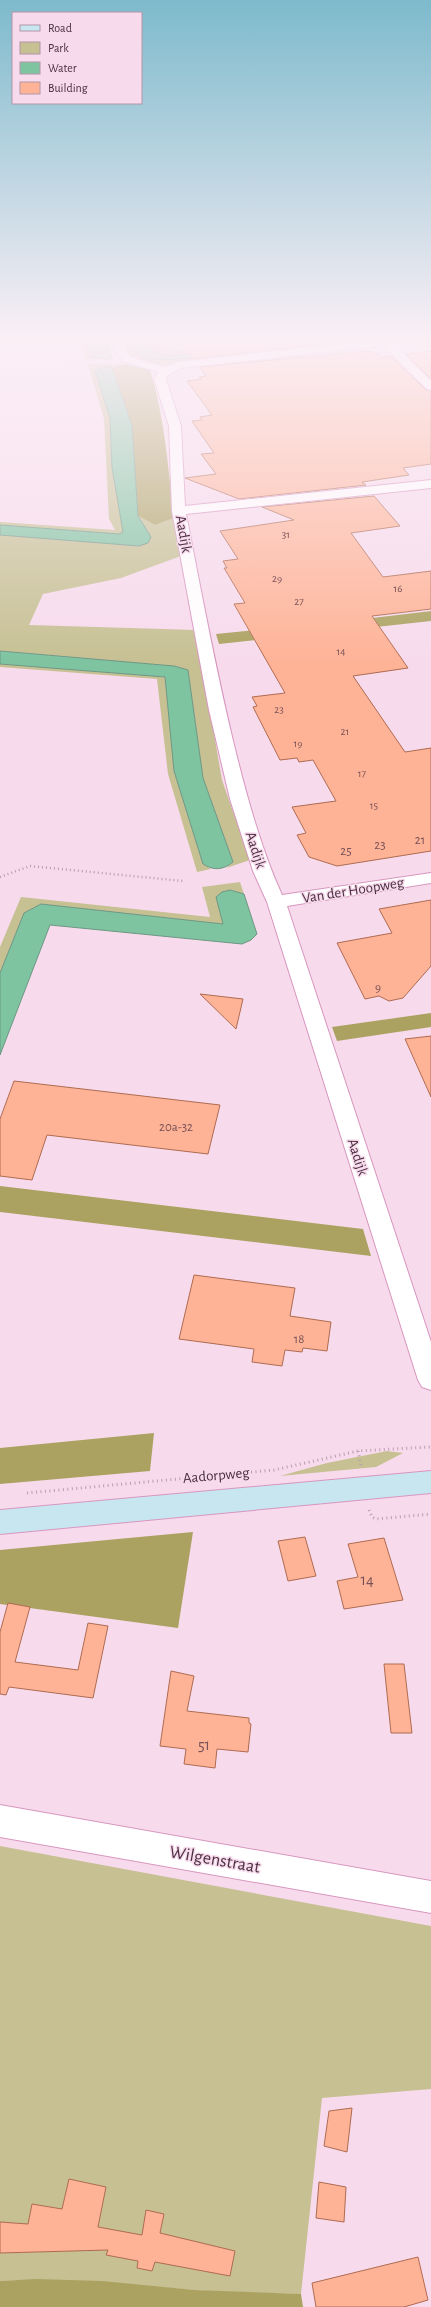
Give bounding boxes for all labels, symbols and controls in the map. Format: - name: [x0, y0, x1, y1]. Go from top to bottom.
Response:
- legend: [12, 12, 142, 104]
- text: Road: [48, 22, 72, 34]
- text: Park: [48, 42, 69, 54]
- text: Water: [48, 62, 77, 74]
- text: Building: [48, 82, 88, 94]
- street label: Aadijk: [173, 514, 194, 554]
- house number: 31: [282, 529, 290, 540]
- house number: 29: [272, 573, 282, 584]
- house number: 16: [394, 583, 402, 594]
- house number: 27: [294, 596, 304, 607]
- house number: 14: [336, 646, 346, 657]
- house number: 23: [274, 704, 284, 715]
- house number: 21: [341, 726, 349, 737]
- house number: 19: [294, 738, 302, 749]
- house number: 17: [358, 768, 367, 779]
- house number: 15: [370, 800, 379, 811]
- street label: Aadijk: [243, 830, 269, 871]
- house number: 21: [415, 834, 425, 847]
- house number: 23: [374, 839, 386, 852]
- house number: 25: [340, 845, 352, 858]
- street label: Van der Hoopweg: [301, 875, 406, 906]
- house number: 9: [375, 982, 381, 995]
- house number: 20a-32: [159, 1121, 193, 1134]
- street label: Aadijk: [345, 1137, 371, 1178]
- house number: 18: [294, 1333, 304, 1346]
- street label: Aadorpweg: [182, 1465, 251, 1486]
- house number: 14: [360, 1572, 374, 1588]
- house number: 51: [198, 1737, 210, 1753]
- street label: Wilgenstraat: [168, 1843, 262, 1877]

